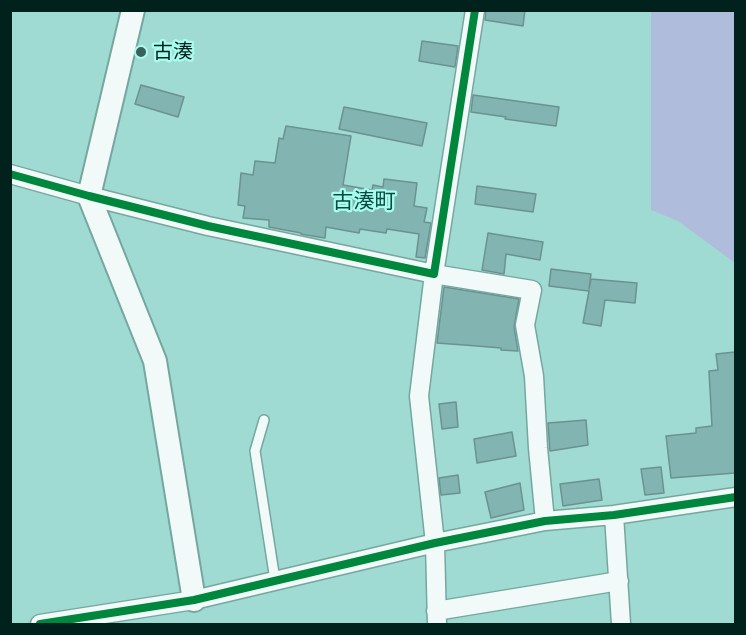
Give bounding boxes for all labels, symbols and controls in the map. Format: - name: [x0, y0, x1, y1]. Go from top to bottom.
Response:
- place label: 古湊: [153, 40, 193, 64]
- marker: 古湊: [134, 45, 148, 59]
- district label: 古湊町: [333, 189, 395, 215]

